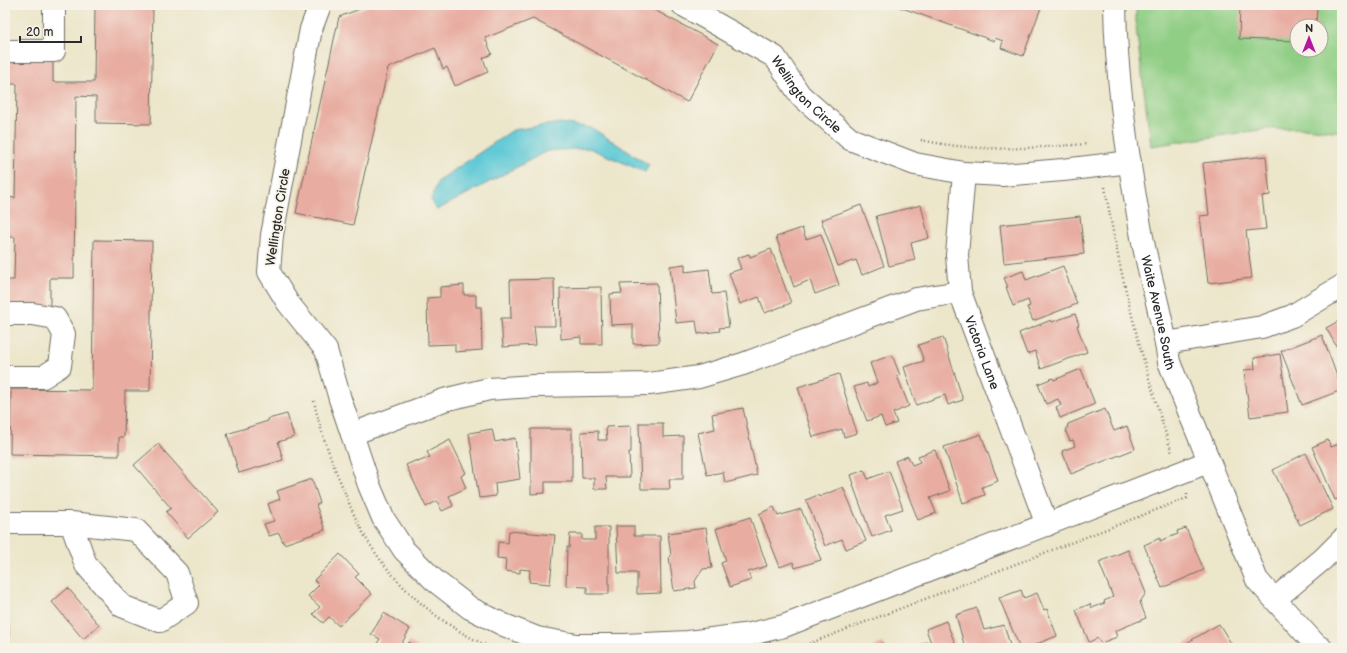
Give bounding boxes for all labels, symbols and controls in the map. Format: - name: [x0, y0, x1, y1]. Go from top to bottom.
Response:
- scale bar: [20, 18, 81, 44]
- north arrow: [1289, 18, 1329, 58]
- text: N: [1305, 22, 1313, 35]
- text: 20 m: [26, 25, 53, 40]
- street label: Wellington Circle: [767, 53, 845, 137]
- street label: Wellington Circle: [262, 167, 294, 267]
- street label: Waite Avenue South: [1137, 254, 1178, 373]
- street label: Victoria Lane: [961, 314, 1003, 392]

